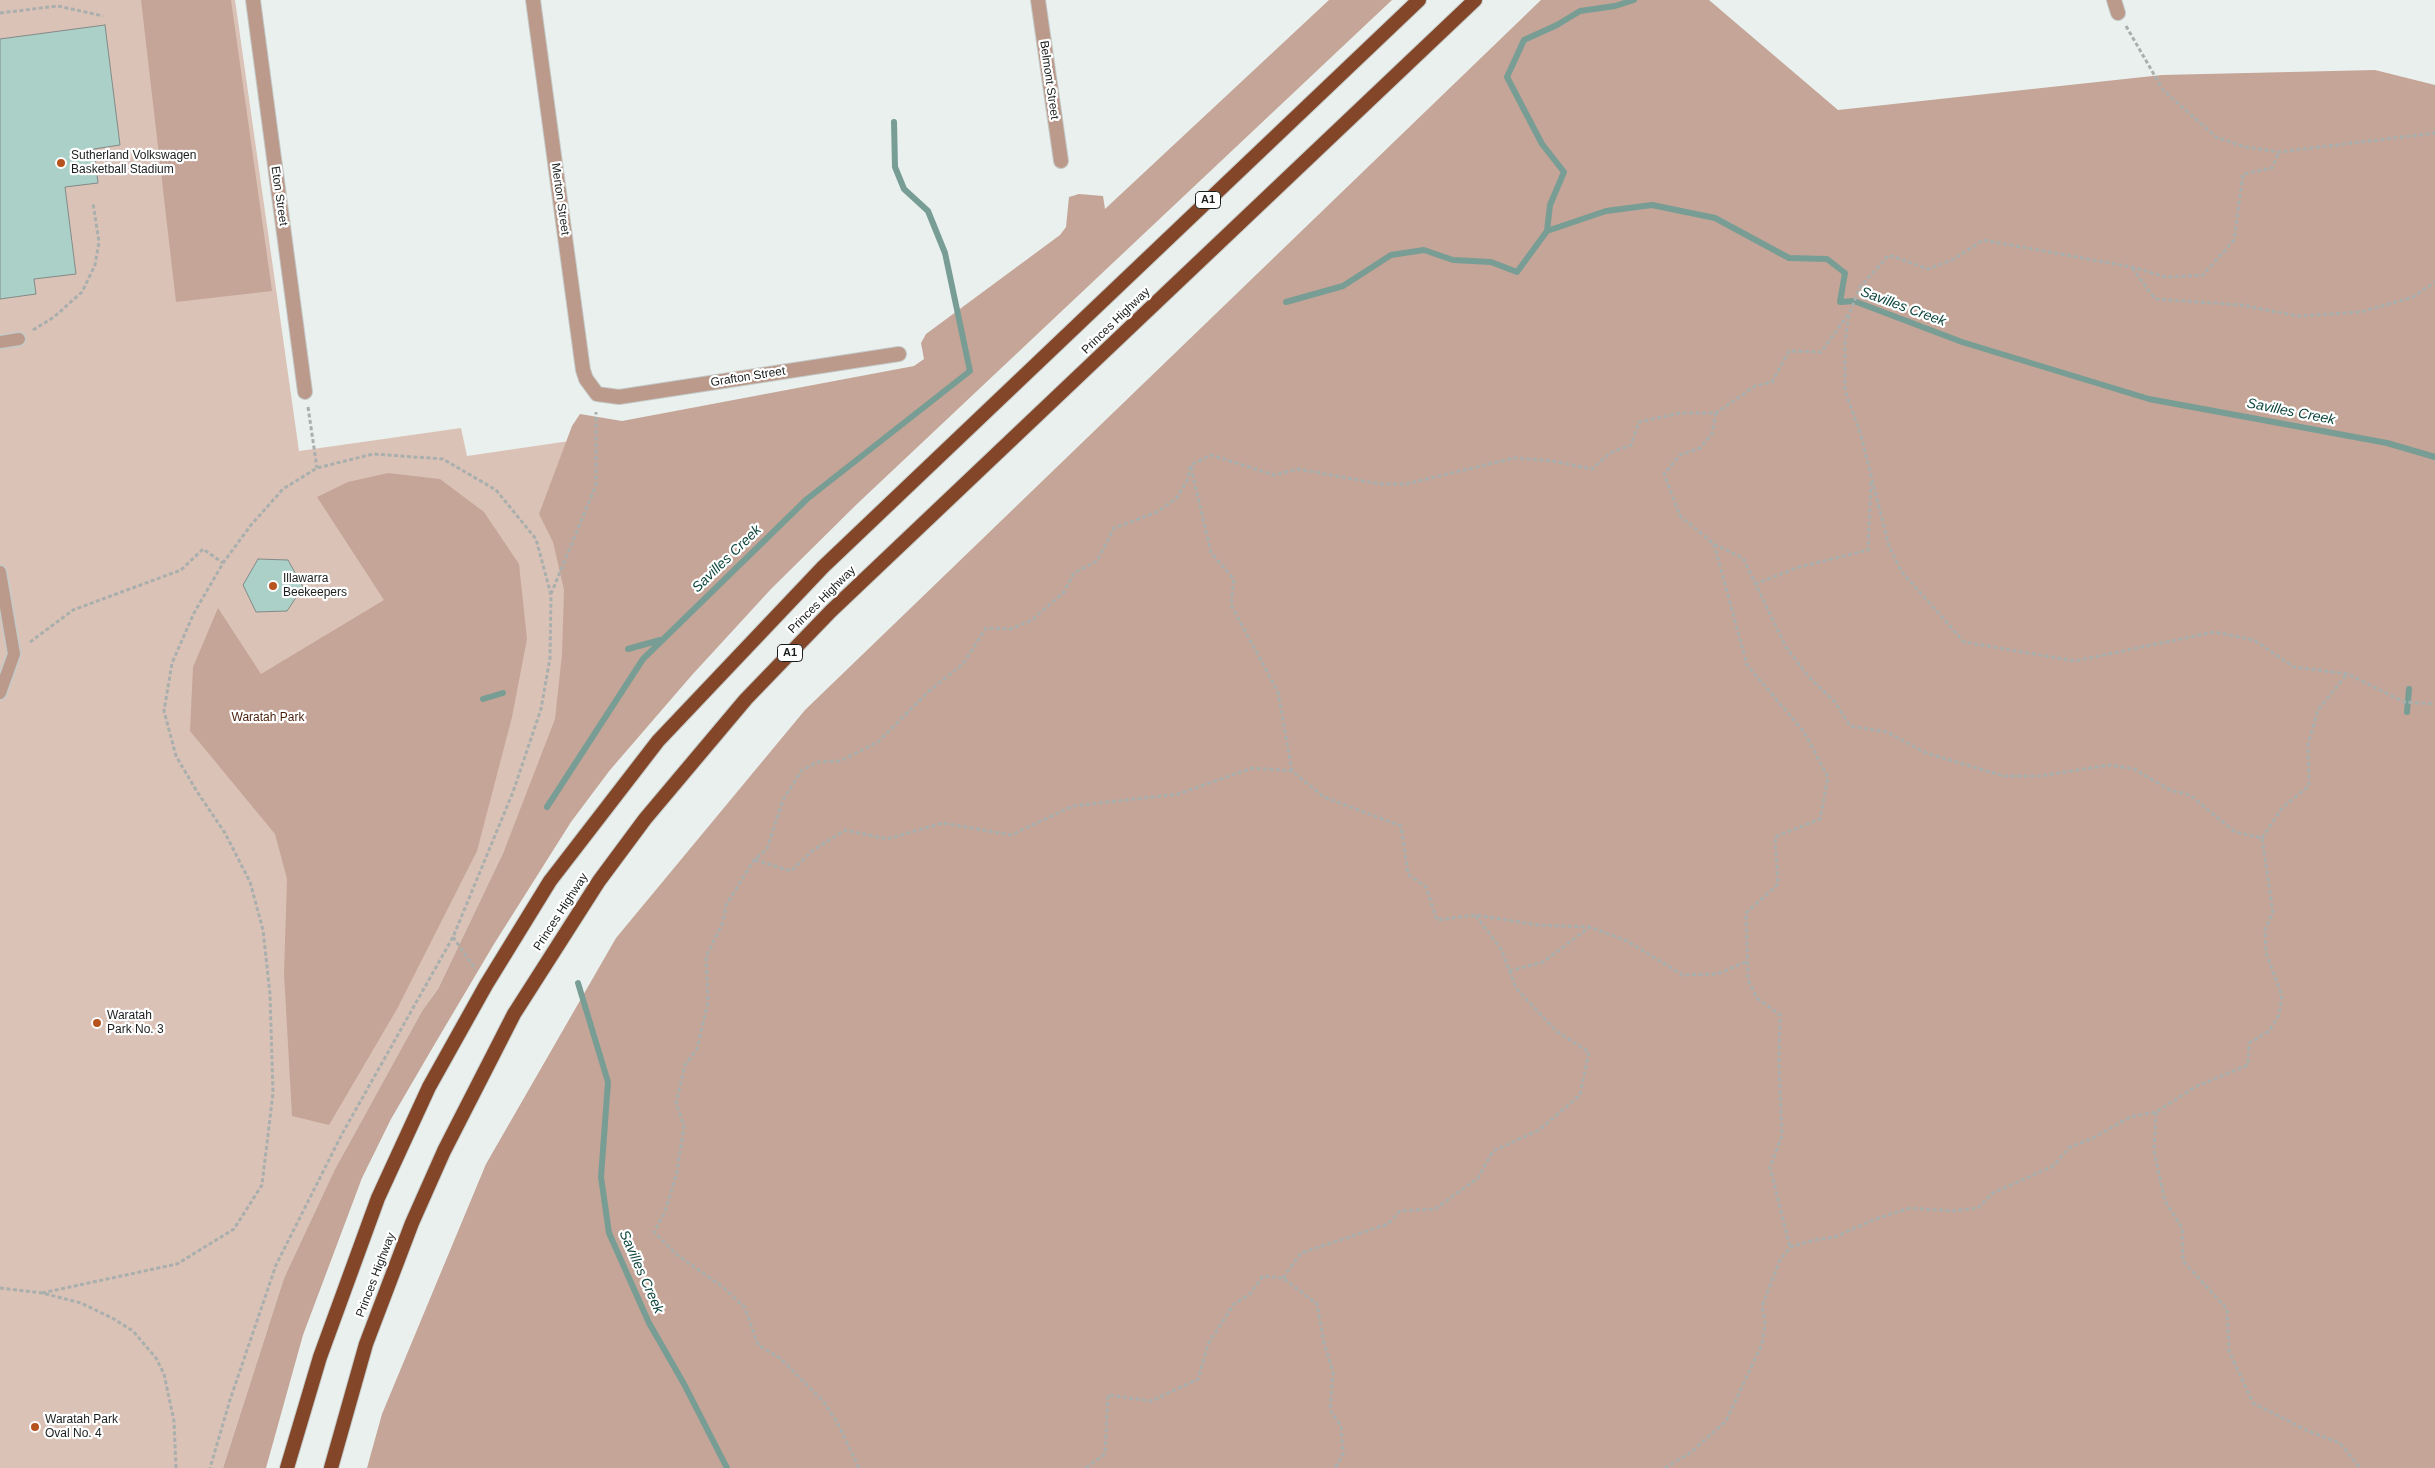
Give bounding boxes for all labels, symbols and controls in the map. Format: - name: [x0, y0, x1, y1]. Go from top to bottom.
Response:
- street label: Belmont Street: [1036, 40, 1062, 120]
- place label: Sutherland Volkswagen Basketball Stadium: [71, 149, 196, 177]
- marker: Sutherland Volkswagen Basketball Stadium: [55, 157, 67, 169]
- street label: Merton Street: [548, 162, 572, 236]
- street label: Eton Street: [268, 165, 290, 227]
- road number: A1: [1196, 192, 1220, 208]
- water label: Savilles Creek: [1858, 284, 1948, 330]
- street label: Princes Highway: [1079, 285, 1153, 357]
- street label: Grafton Street: [710, 364, 786, 390]
- water label: Savilles Creek: [2245, 395, 2337, 429]
- water label: Savilles Creek: [689, 522, 765, 596]
- street label: Princes Highway: [785, 563, 859, 637]
- place label: Illawarra Beekeepers: [283, 572, 347, 600]
- marker: Illawarra Beekeepers: [267, 580, 279, 592]
- road number: A1: [778, 644, 802, 661]
- park label: Waratah Park: [232, 711, 304, 725]
- street label: Princes Highway: [531, 871, 591, 953]
- place label: Waratah Park No. 3: [107, 1009, 164, 1037]
- marker: Waratah Park No. 3: [91, 1017, 103, 1029]
- water label: Savilles Creek: [615, 1228, 667, 1316]
- street label: Princes Highway: [353, 1231, 399, 1319]
- place label: Waratah Park Oval No. 4: [45, 1413, 118, 1441]
- marker: Waratah Park Oval No. 4: [29, 1421, 41, 1433]

